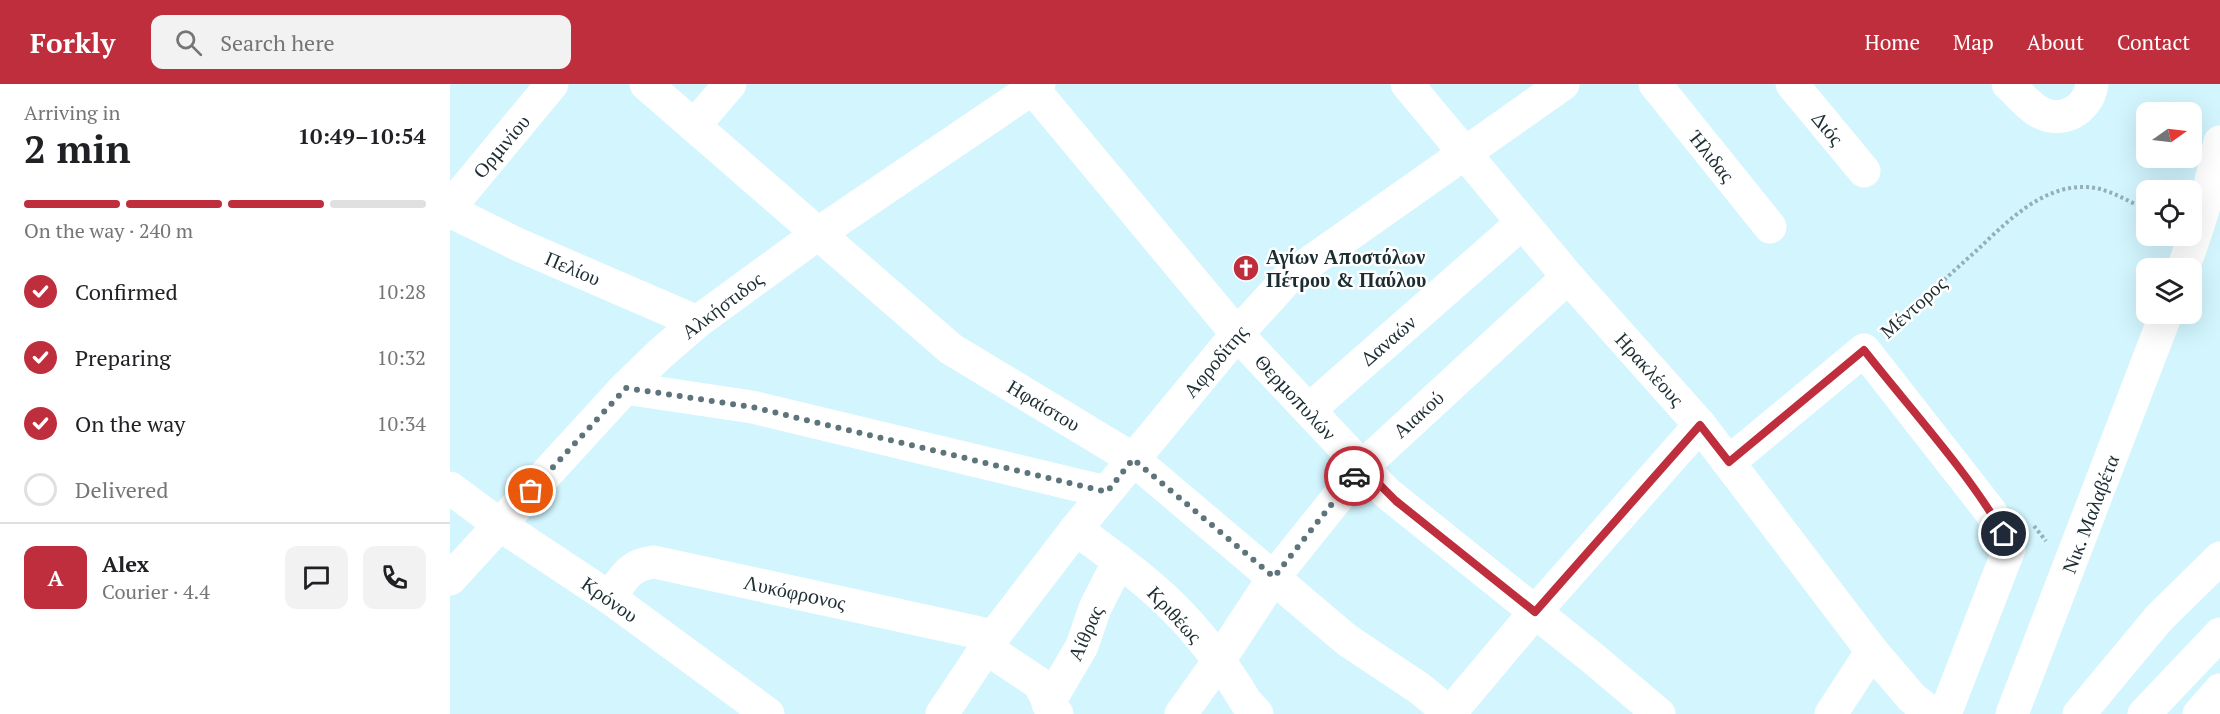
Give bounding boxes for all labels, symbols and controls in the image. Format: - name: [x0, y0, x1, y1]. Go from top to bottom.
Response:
- search box: [151, 15, 571, 69]
- text: Forkly: [30, 24, 115, 61]
- icon: search: [172, 26, 205, 59]
- text: Search here: [220, 28, 335, 57]
- text: Home: [1864, 28, 1920, 56]
- text: Map: [1953, 28, 1994, 56]
- text: About: [2027, 28, 2084, 56]
- text: Contact: [2117, 28, 2190, 56]
- text: Arriving in: [24, 99, 120, 126]
- north arrow: [2136, 102, 2202, 168]
- map controls: [2136, 102, 2202, 324]
- street label: Διός: [1806, 105, 1850, 151]
- street label: Ορμινίου: [466, 108, 536, 184]
- text: 10:49–10:54: [298, 121, 426, 150]
- text: 2 min: [24, 122, 131, 174]
- street label: Ήλιδας: [1682, 124, 1741, 187]
- button: locate: [2136, 180, 2202, 246]
- text: On the way · 240 m: [24, 217, 193, 244]
- place label: Αγίων Αποστόλων Πέτρου & Παύλου: [1266, 243, 1426, 293]
- street label: Πελίου: [541, 244, 605, 292]
- church icon: Αγίων Αποστόλων Πέτρου & Παύλου: [1231, 253, 1261, 283]
- button: layers: [2136, 258, 2202, 324]
- street label: Αλκήστιδος: [676, 265, 769, 345]
- street label: Μέντορος: [1874, 270, 1952, 344]
- icon: check: [24, 275, 57, 308]
- text: Confirmed: [75, 277, 178, 306]
- text: 10:28: [377, 278, 426, 305]
- street label: Δαναών: [1355, 308, 1421, 372]
- street label: Αφροδίτης: [1177, 319, 1253, 403]
- street label: Ηρακλέους: [1610, 326, 1690, 412]
- icon: check: [24, 341, 57, 374]
- text: Preparing: [75, 343, 171, 372]
- text: 10:32: [377, 344, 426, 371]
- street label: Θερμοπυλών: [1249, 348, 1343, 446]
- street label: Ηφαίστου: [1003, 373, 1086, 437]
- street label: Αιακού: [1387, 384, 1449, 444]
- icon: check: [24, 407, 57, 440]
- text: On the way: [75, 409, 185, 438]
- text: 10:34: [377, 410, 426, 437]
- courier: [1324, 446, 1384, 506]
- street label: Νικ. Μαλαβέτα: [2055, 450, 2125, 577]
- icon: car: [1338, 460, 1371, 493]
- pin: [505, 465, 556, 516]
- icon: bag: [514, 474, 547, 507]
- text: Delivered: [75, 475, 168, 504]
- pin: [1978, 508, 2029, 559]
- icon: home: [1987, 517, 2020, 550]
- button: chat: [285, 546, 348, 609]
- button: phone: [363, 546, 426, 609]
- text: Alex: [102, 549, 149, 578]
- text: A: [47, 563, 64, 592]
- street label: Λυκόφρoνος: [742, 568, 849, 616]
- street label: Κρόνου: [576, 570, 644, 628]
- text: Courier · 4.4: [102, 578, 210, 605]
- street label: Κριθέως: [1142, 580, 1208, 648]
- street label: Αίθρας: [1061, 601, 1109, 665]

